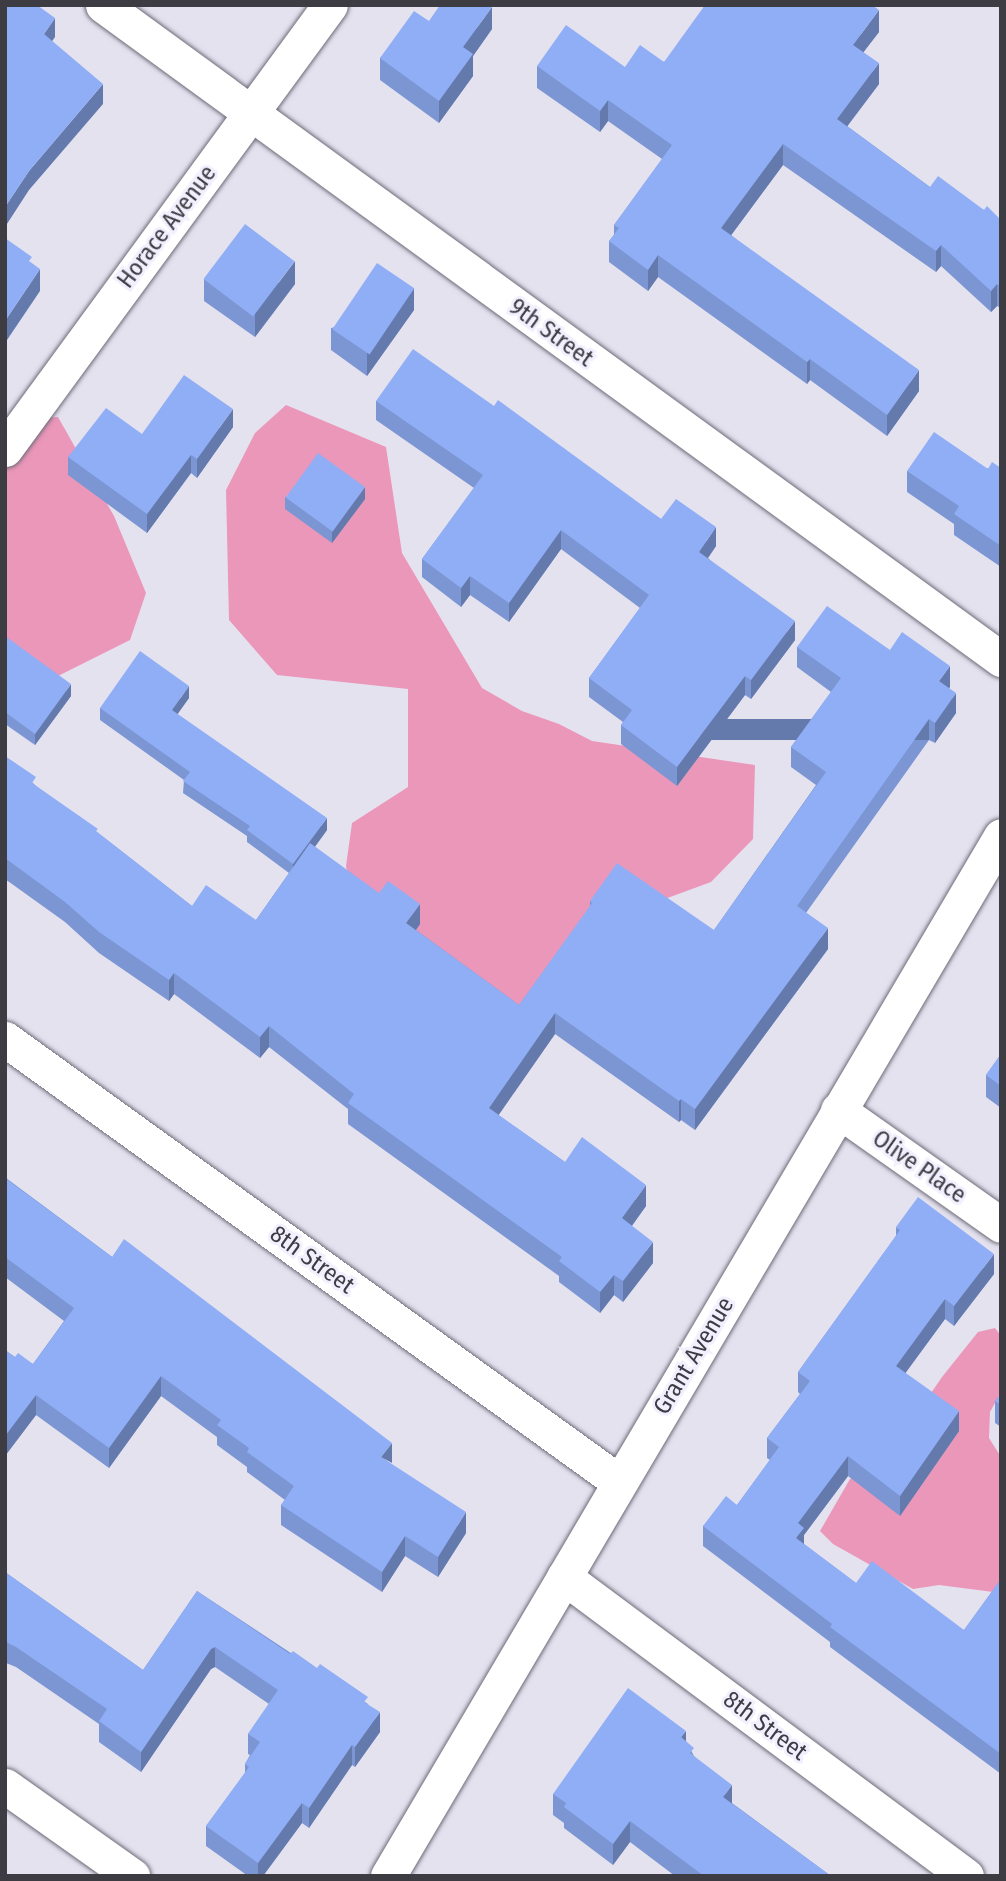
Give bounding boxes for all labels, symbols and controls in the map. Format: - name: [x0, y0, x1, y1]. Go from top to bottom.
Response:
- street label: Horace Avenue: [112, 160, 222, 294]
- street label: 9th Street: [503, 293, 599, 373]
- street label: Olive Place: [867, 1124, 971, 1210]
- street label: 8th Street: [264, 1220, 360, 1300]
- street label: Grant Avenue: [648, 1292, 740, 1420]
- street label: 8th Street: [718, 1685, 812, 1767]

